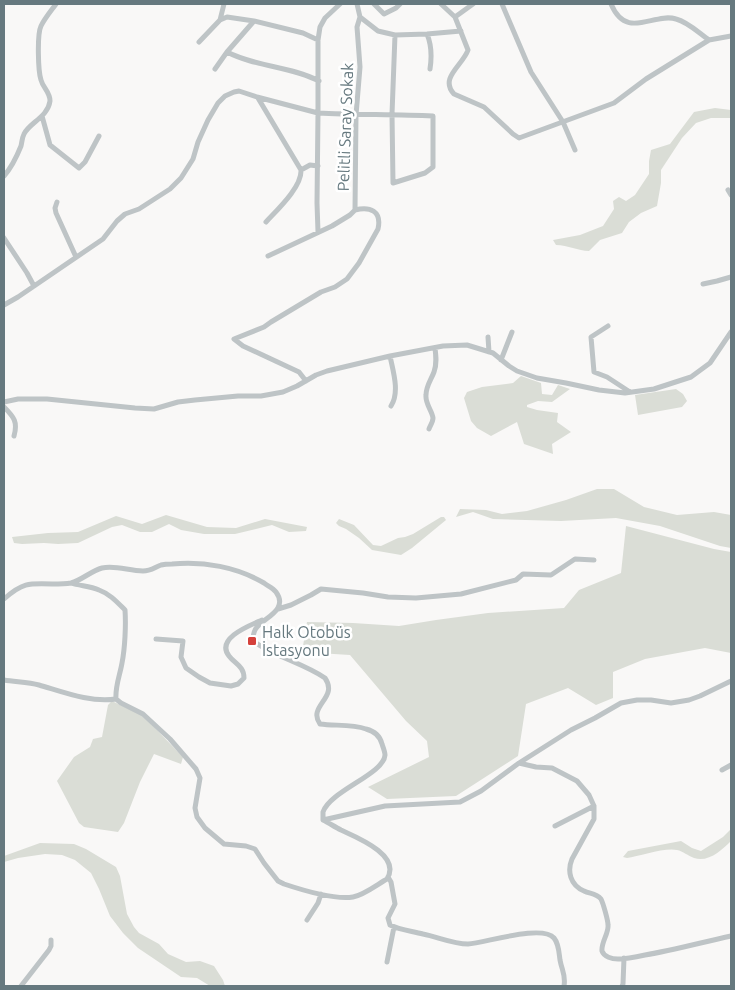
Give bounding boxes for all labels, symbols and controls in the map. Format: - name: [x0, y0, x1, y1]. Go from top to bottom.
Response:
- street label: Pelitli Saray Sokak: [334, 62, 356, 192]
- place label: Halk Otobüs İstasyonu: [262, 623, 351, 659]
- marker: Halk Otobüs İstasyonu: [246, 635, 258, 647]

